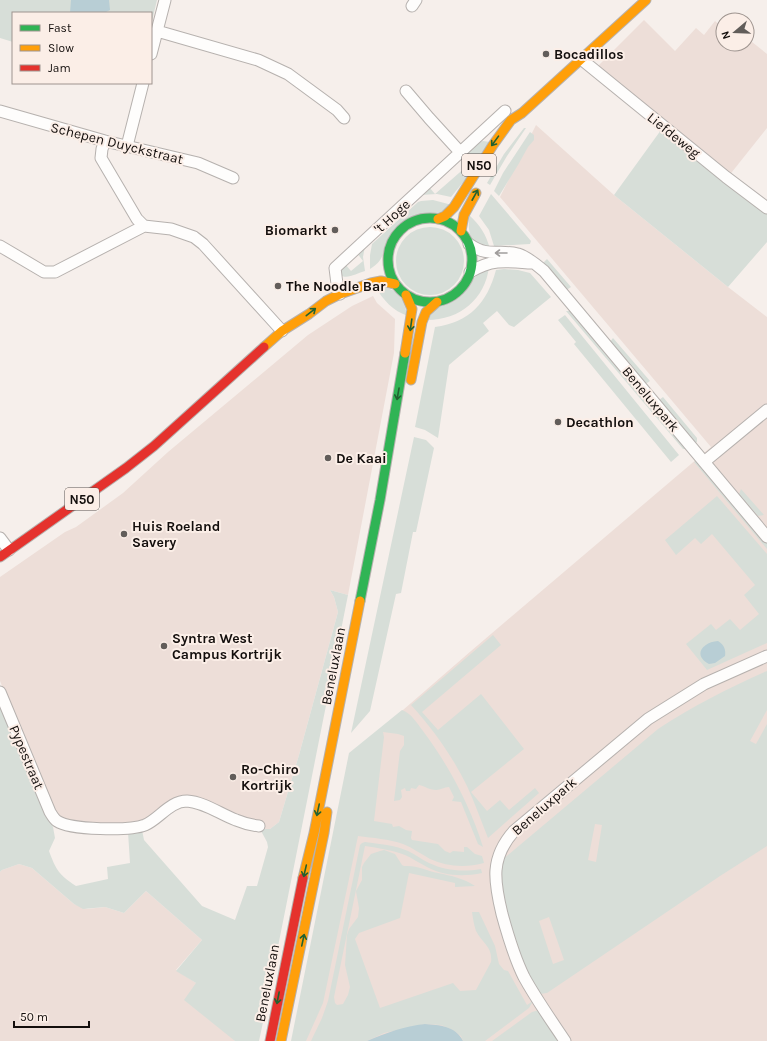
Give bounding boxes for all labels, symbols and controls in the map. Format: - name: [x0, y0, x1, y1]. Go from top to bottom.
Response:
- legend: [12, 12, 152, 84]
- north arrow: [715, 12, 755, 52]
- text: Fast: [48, 21, 72, 35]
- text: N: [719, 29, 733, 41]
- text: Slow: [48, 41, 74, 55]
- place label: Bocadillos: [554, 46, 624, 63]
- marker: Bocadillos: [541, 49, 551, 59]
- text: Jam: [48, 61, 71, 75]
- street label: Liefdeweg: [644, 109, 704, 162]
- street label: Schepen Duyckstraat: [49, 119, 185, 168]
- one-way arrow: [491, 135, 500, 146]
- road number: N50: [462, 154, 496, 176]
- one-way arrow: [471, 189, 479, 201]
- street label: 't Hoge: [371, 196, 414, 237]
- place label: Biomarkt: [265, 222, 327, 239]
- marker: Biomarkt: [330, 225, 340, 235]
- one-way arrow: [495, 249, 508, 257]
- place label: The Noodle Bar: [286, 278, 386, 295]
- marker: The Noodle Bar: [273, 281, 283, 291]
- one-way arrow: [305, 308, 316, 316]
- one-way arrow: [407, 318, 415, 331]
- street label: Beneluxpark: [618, 363, 683, 435]
- one-way arrow: [394, 387, 402, 400]
- place label: Decathlon: [566, 414, 634, 431]
- marker: Decathlon: [553, 417, 563, 427]
- place label: De Kaai: [336, 450, 387, 467]
- marker: De Kaai: [323, 453, 333, 463]
- road number: N50: [65, 488, 99, 510]
- place label: Huis Roeland Savery: [132, 518, 220, 551]
- marker: Huis Roeland Savery: [119, 529, 129, 539]
- street label: Beneluxlaan: [318, 626, 349, 706]
- place label: Syntra West Campus Kortrijk: [172, 630, 282, 663]
- marker: Syntra West Campus Kortrijk: [159, 641, 169, 651]
- street label: Pypestraat: [5, 723, 48, 792]
- place label: Ro-Chiro Kortrijk: [241, 761, 299, 794]
- marker: Ro-Chiro Kortrijk: [228, 772, 238, 782]
- street label: Beneluxpark: [509, 774, 580, 839]
- one-way arrow: [314, 804, 322, 817]
- one-way arrow: [300, 864, 308, 877]
- one-way arrow: [299, 934, 307, 947]
- street label: Beneluxlaan: [252, 943, 283, 1023]
- one-way arrow: [273, 991, 281, 1004]
- scale bar: [14, 1003, 89, 1029]
- text: 50 m: [20, 1010, 48, 1024]

